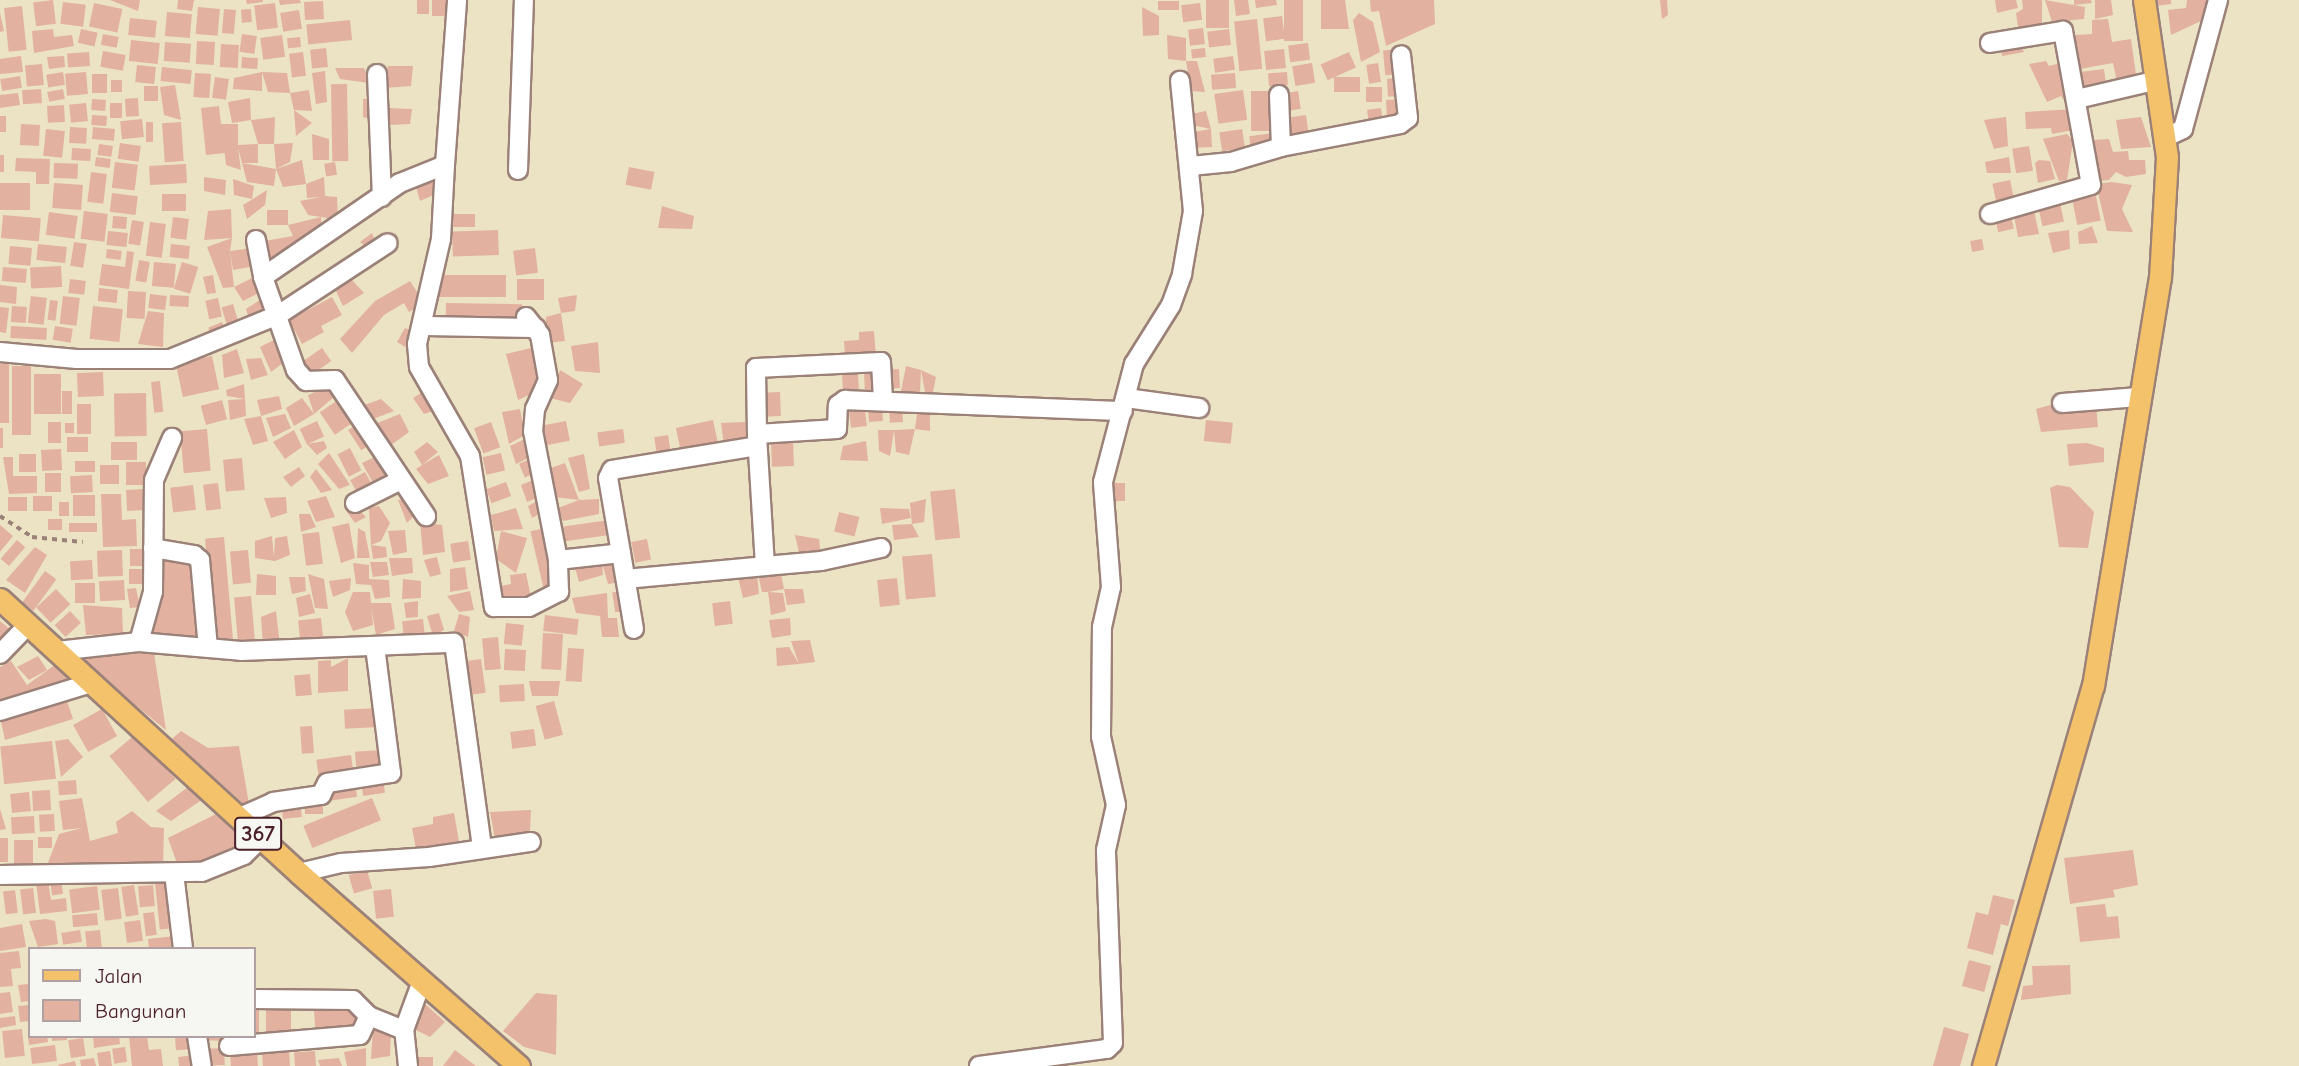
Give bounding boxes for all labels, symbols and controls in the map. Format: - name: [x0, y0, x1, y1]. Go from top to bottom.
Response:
- road number: 367: [233, 814, 282, 854]
- legend: [28, 947, 256, 1038]
- text: Jalan: [95, 964, 142, 988]
- text: Bangunan: [95, 999, 186, 1023]

